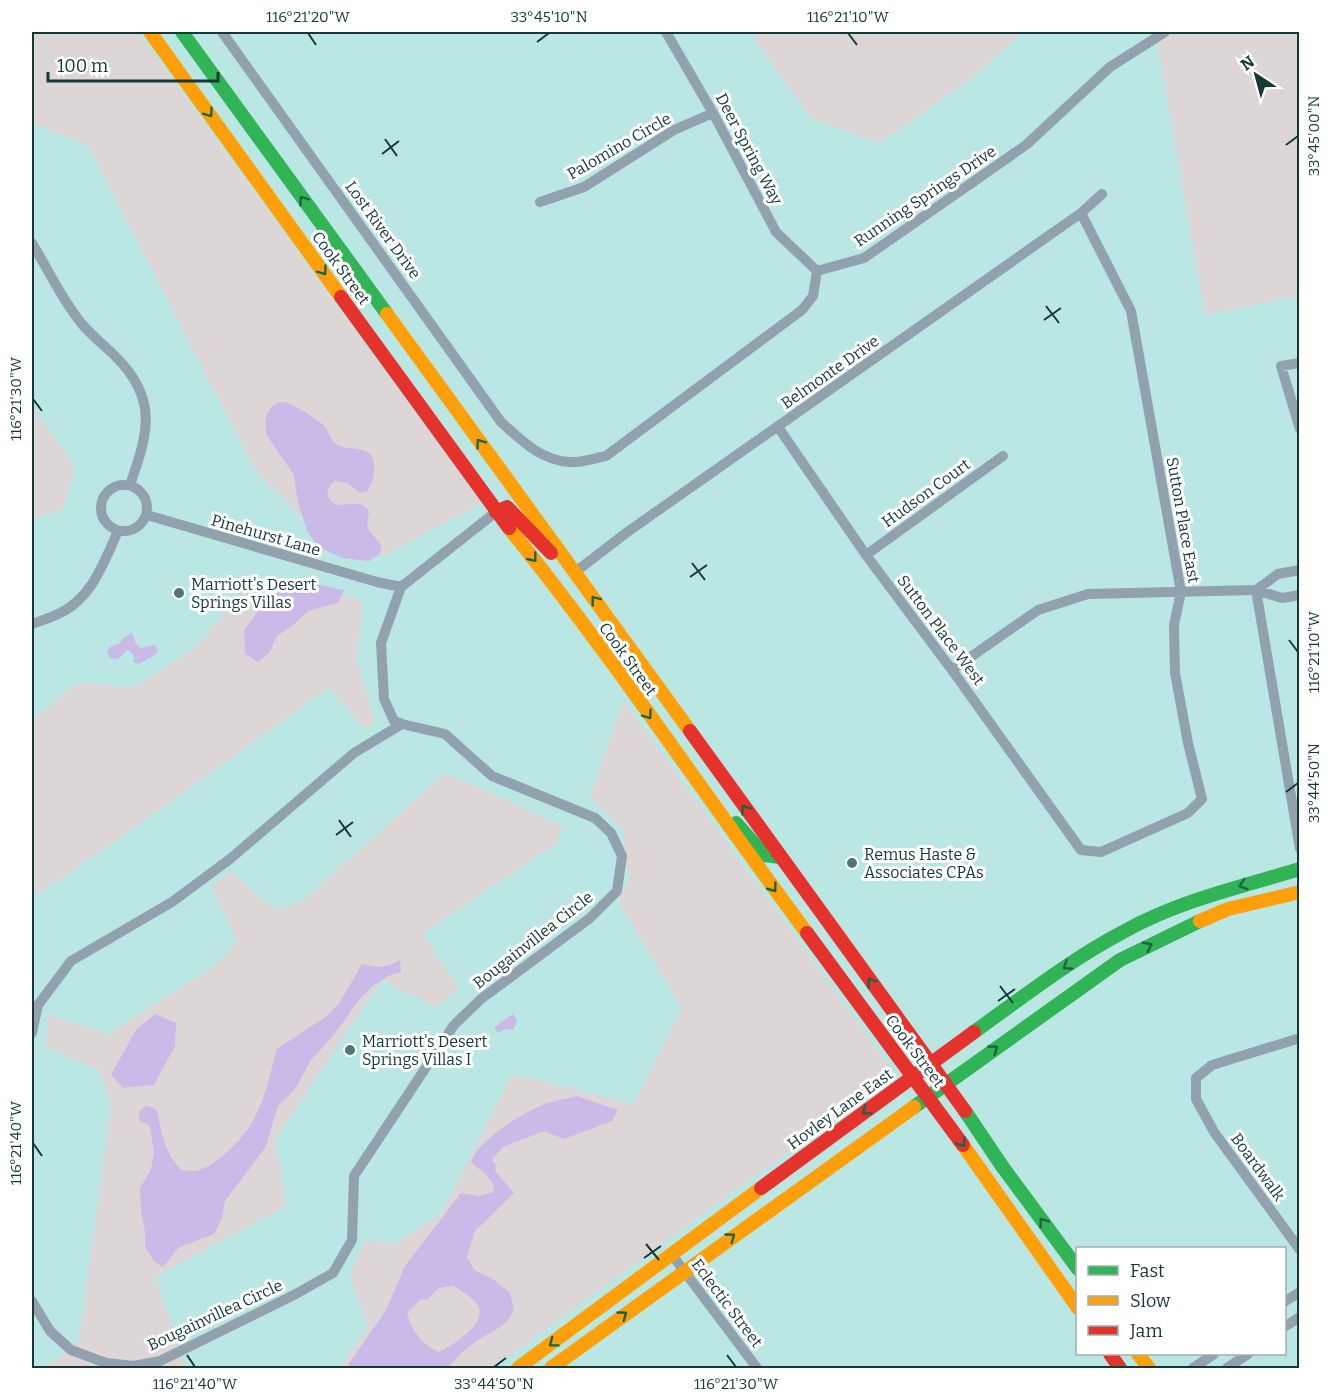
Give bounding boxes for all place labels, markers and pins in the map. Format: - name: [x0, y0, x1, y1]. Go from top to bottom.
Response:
- place label: Marriott's Desert Springs Villas: [191, 575, 316, 612]
- marker: Marriott's Desert Springs Villas: [172, 586, 186, 600]
- place label: Remus Haste & Associates CPAs: [864, 845, 984, 882]
- marker: Remus Haste & Associates CPAs: [845, 856, 859, 870]
- place label: Marriott's Desert Springs Villas I: [362, 1032, 487, 1069]
- marker: Marriott's Desert Springs Villas I: [343, 1043, 357, 1057]

